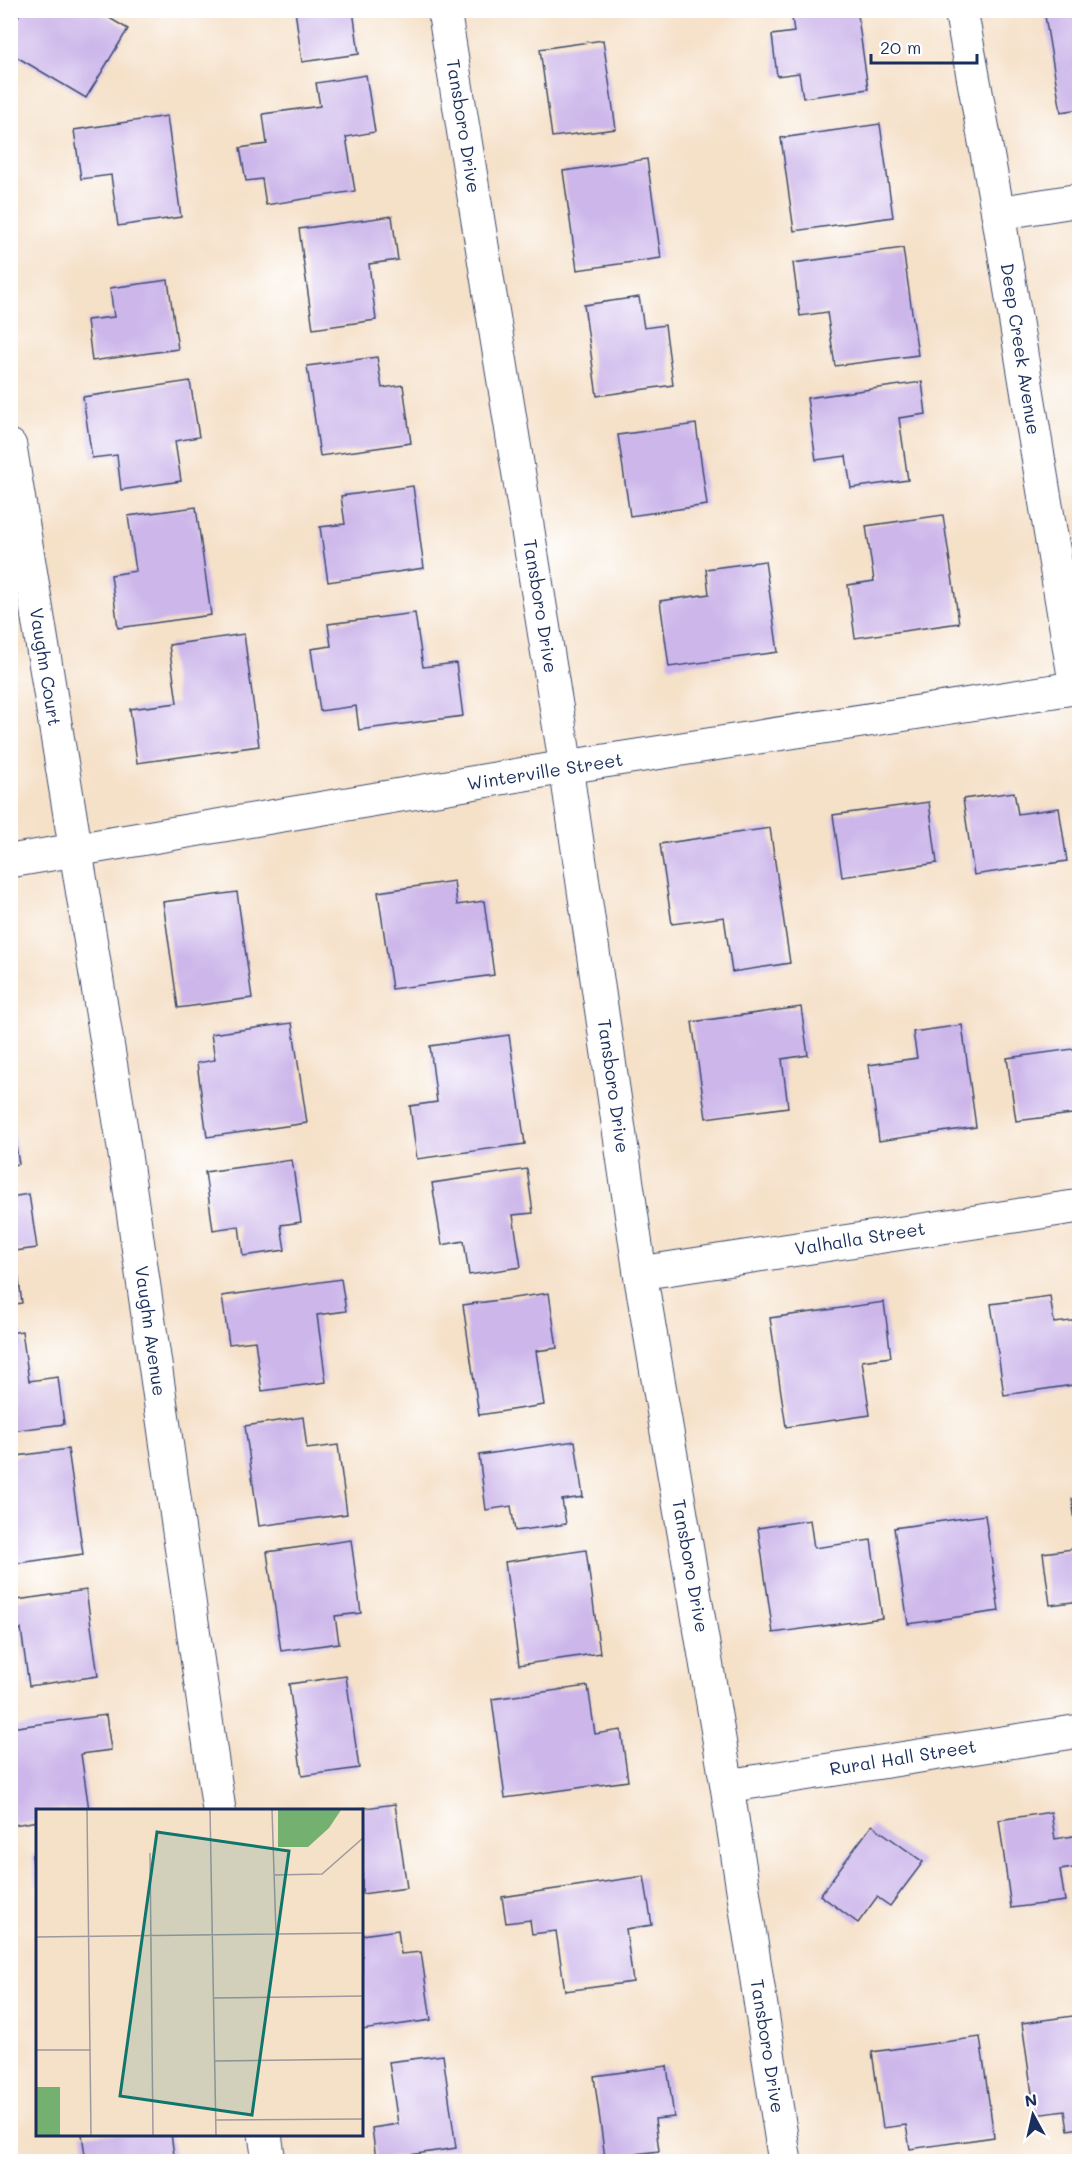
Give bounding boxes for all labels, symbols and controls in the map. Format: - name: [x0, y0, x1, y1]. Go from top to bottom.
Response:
- scale bar: [871, 27, 978, 65]
- text: 20 m: [880, 35, 921, 59]
- street label: Tansboro Drive: [442, 57, 486, 194]
- street label: Deep Creek Avenue: [996, 261, 1046, 436]
- street label: Tansboro Drive: [519, 537, 563, 674]
- street label: Vaughn Court: [25, 606, 67, 728]
- street label: Winterville Street: [465, 747, 625, 795]
- street label: Tansboro Drive: [593, 1017, 635, 1154]
- street label: Valhalla Street: [793, 1216, 927, 1260]
- street label: Vaughn Avenue: [130, 1264, 172, 1398]
- street label: Tansboro Drive: [667, 1497, 715, 1634]
- street label: Rural Hall Street: [828, 1734, 978, 1780]
- inset map: [36, 1809, 363, 2136]
- street label: Tansboro Drive: [746, 1977, 790, 2114]
- north arrow: [1003, 2085, 1063, 2145]
- text: N: [1023, 2088, 1038, 2111]

